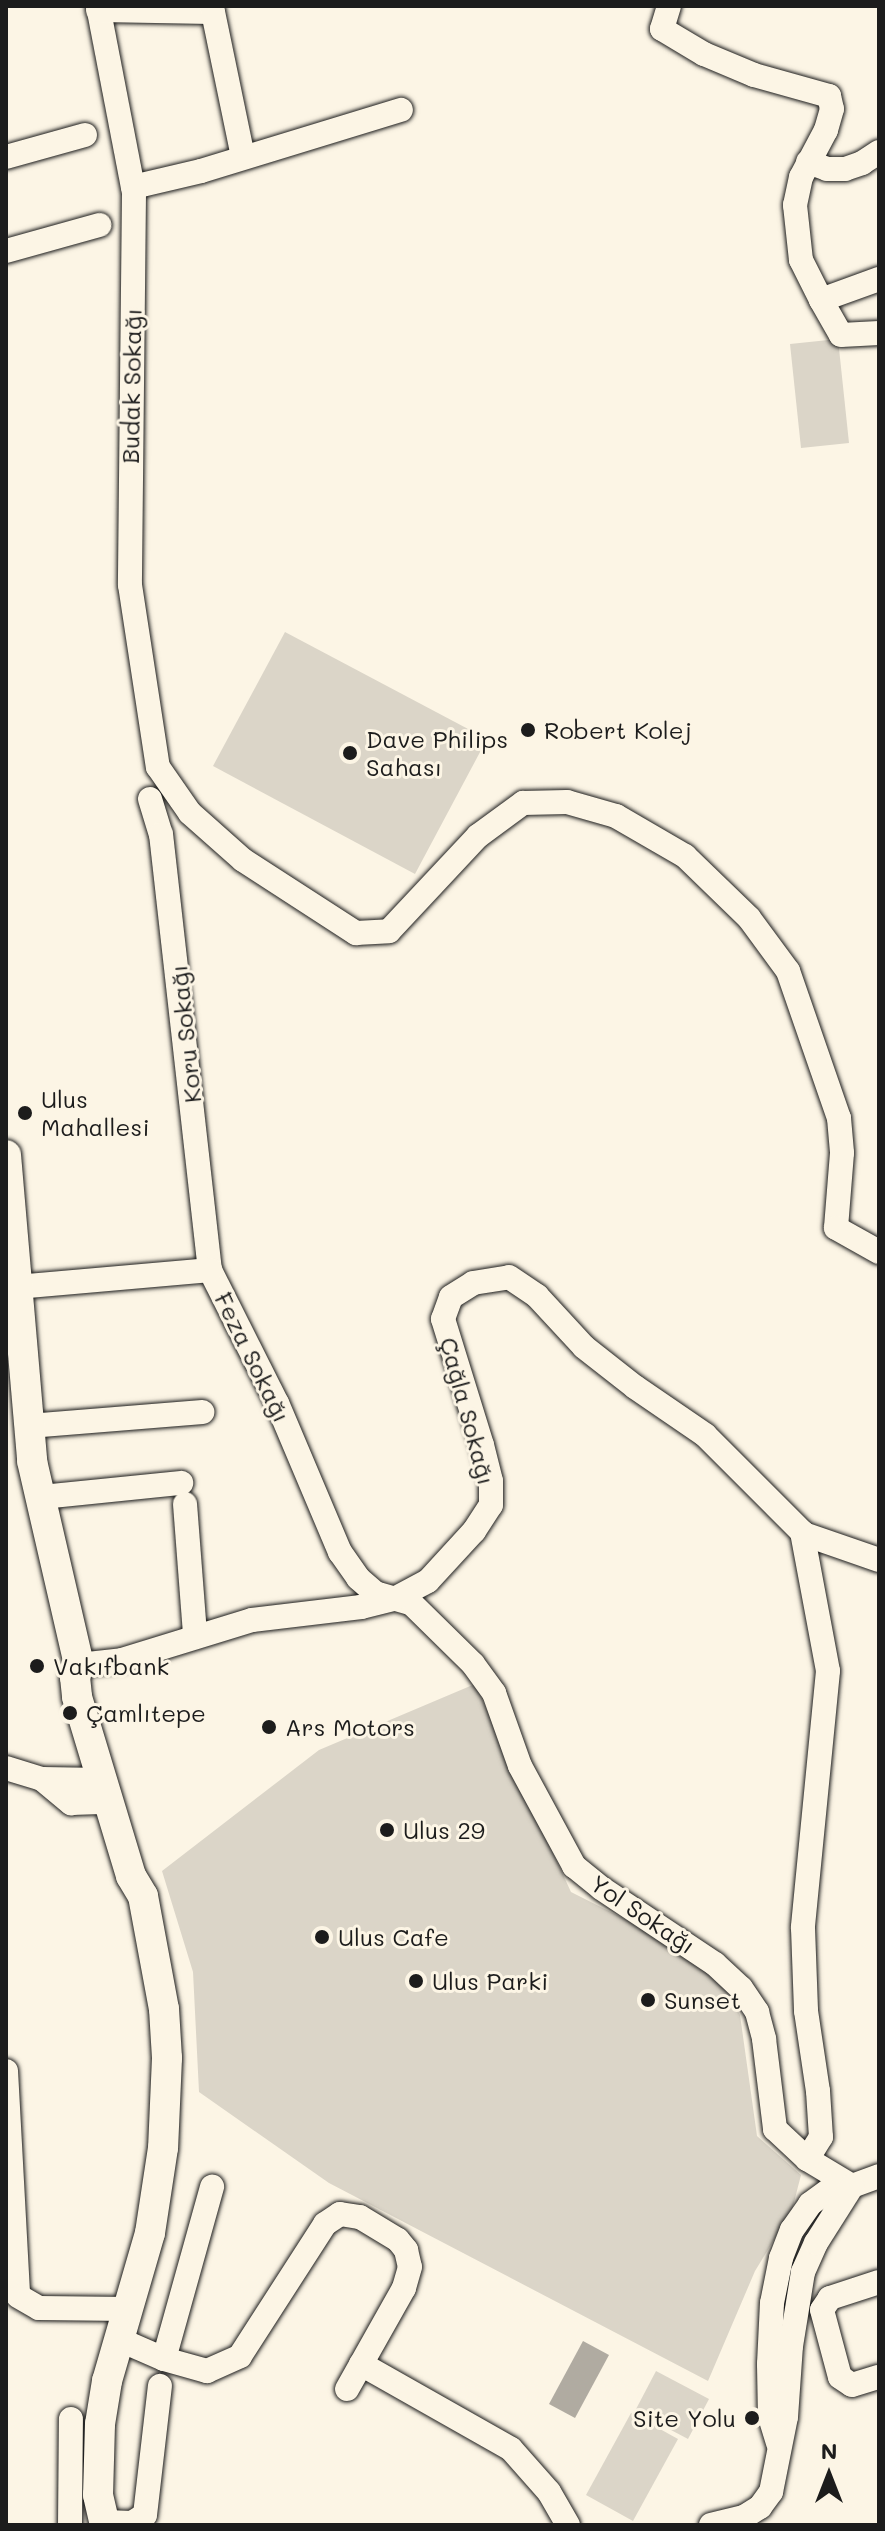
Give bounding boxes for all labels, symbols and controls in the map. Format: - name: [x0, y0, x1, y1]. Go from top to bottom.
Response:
- street label: Budak Sokağı: [115, 308, 147, 464]
- place label: Robert Kolej: [544, 716, 692, 744]
- marker: Robert Kolej: [519, 721, 537, 739]
- place label: Dave Philips Sahası: [366, 725, 508, 781]
- marker: Dave Philips Sahası: [341, 744, 359, 762]
- street label: Koru Sokağı: [163, 964, 207, 1104]
- place label: Ulus Mahallesi: [41, 1085, 149, 1141]
- marker: Ulus Mahallesi: [16, 1104, 34, 1122]
- street label: Feza Sokağı: [209, 1287, 297, 1427]
- street label: Çağla Sokağı: [434, 1334, 502, 1488]
- place label: Vakıfbank: [53, 1652, 169, 1680]
- marker: Vakıfbank: [28, 1657, 46, 1675]
- place label: Çamlıtepe: [86, 1699, 206, 1727]
- marker: Çamlıtepe: [61, 1704, 79, 1722]
- place label: Ars Motors: [285, 1713, 415, 1741]
- marker: Ars Motors: [260, 1718, 278, 1736]
- place label: Ulus 29: [403, 1816, 485, 1844]
- marker: Ulus 29: [378, 1821, 396, 1839]
- street label: Yol Sokağı: [585, 1868, 701, 1960]
- place label: Ulus Cafe: [338, 1923, 449, 1951]
- marker: Ulus Cafe: [313, 1928, 331, 1946]
- place label: Ulus Parki: [432, 1967, 548, 1995]
- marker: Ulus Parki: [407, 1972, 425, 1990]
- place label: Sunset: [664, 1986, 741, 2014]
- marker: Sunset: [639, 1991, 657, 2009]
- place label: Site Yolu: [633, 2404, 736, 2432]
- marker: Site Yolu: [743, 2409, 761, 2427]
- north arrow: [789, 2435, 869, 2515]
- text: N: [821, 2436, 837, 2465]

